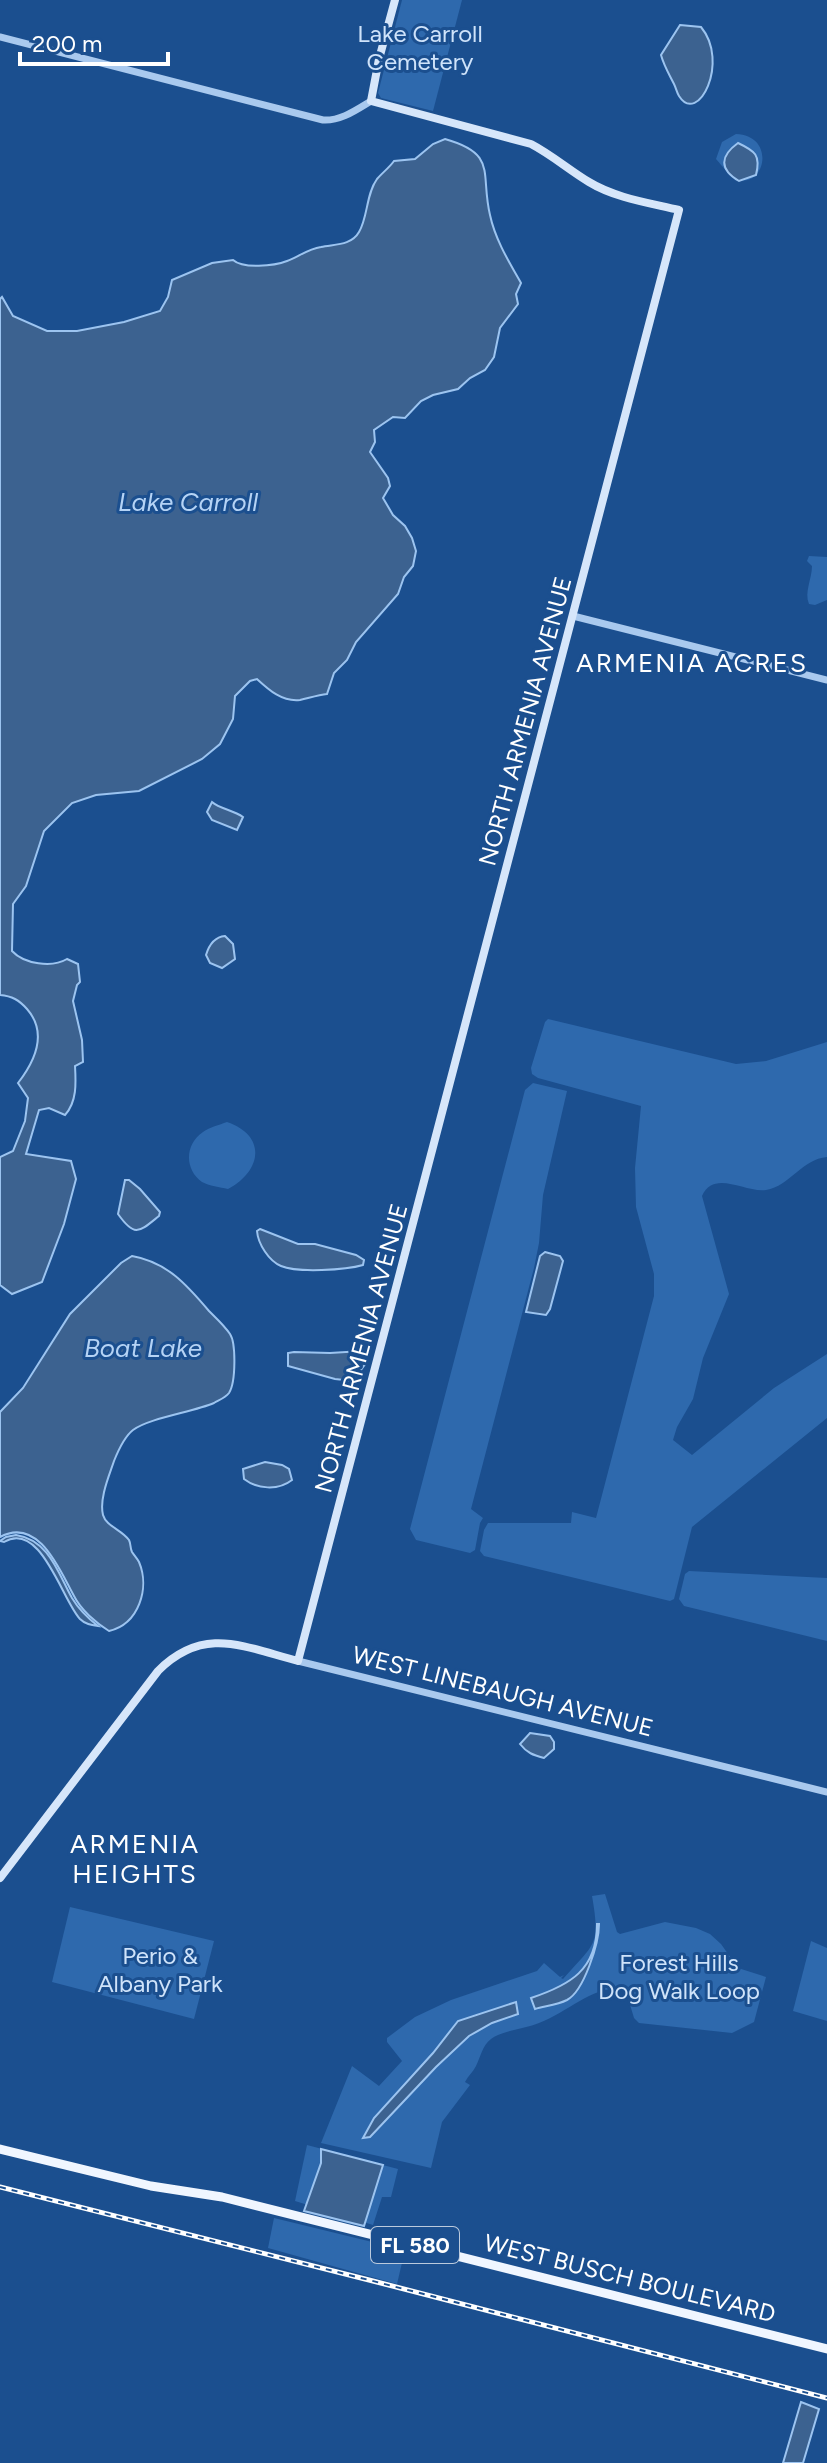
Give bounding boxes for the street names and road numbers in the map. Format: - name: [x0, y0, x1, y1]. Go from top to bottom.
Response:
- street label: NORTH ARMENIA AVENUE: [472, 573, 578, 869]
- street label: NORTH ARMENIA AVENUE: [308, 1200, 414, 1496]
- street label: WEST LINEBAUGH AVENUE: [350, 1640, 656, 1742]
- road number: FL 580: [371, 2227, 459, 2263]
- street label: WEST BUSCH BOULEVARD: [481, 2228, 779, 2328]

